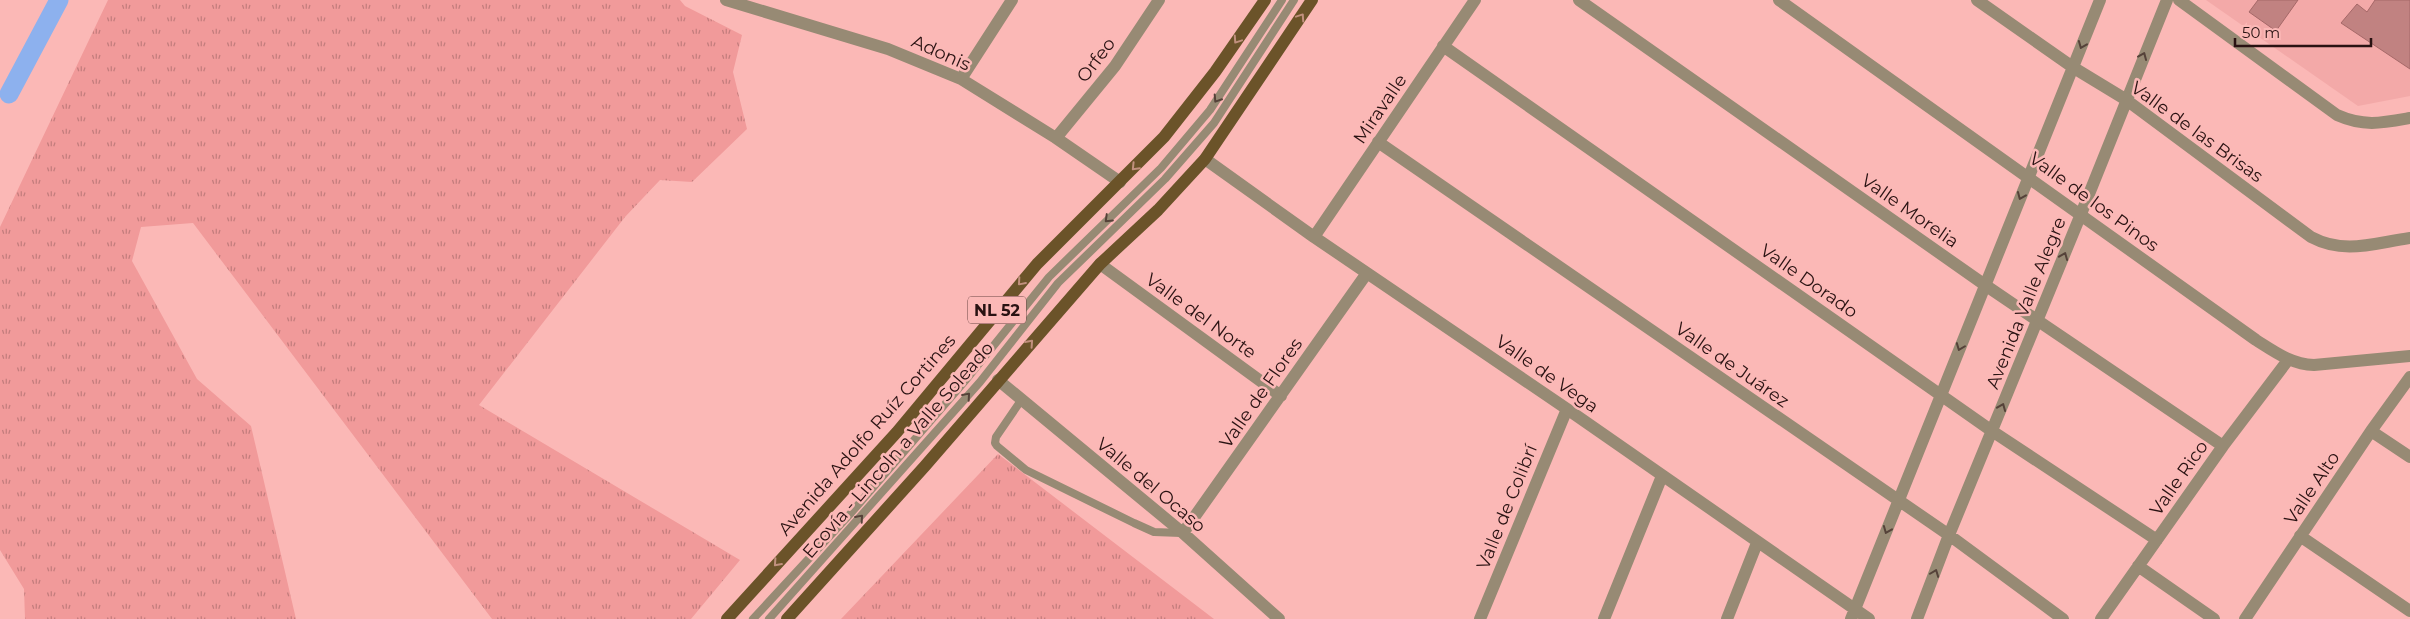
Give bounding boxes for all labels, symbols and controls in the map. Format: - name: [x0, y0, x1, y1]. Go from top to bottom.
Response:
- one-way arrow: [1294, 14, 1304, 23]
- scale bar: [2235, 15, 2371, 47]
- text: 50 m: [2242, 23, 2280, 42]
- street label: Adonis: [908, 30, 974, 76]
- street label: Orfeo: [1072, 33, 1120, 87]
- one-way arrow: [1234, 34, 1243, 44]
- one-way arrow: [2078, 40, 2089, 49]
- one-way arrow: [2137, 52, 2148, 61]
- street label: Miravalle: [1349, 70, 1411, 148]
- street label: Valle de las Brisas: [2127, 77, 2268, 187]
- one-way arrow: [1214, 94, 1223, 103]
- street label: Valle de los Pinos: [2025, 148, 2163, 257]
- one-way arrow: [1132, 161, 1141, 170]
- street label: Valle Morelia: [1857, 169, 1963, 253]
- one-way arrow: [2017, 191, 2028, 200]
- one-way arrow: [1105, 214, 1114, 223]
- street label: Avenida Valle Alegre: [1981, 214, 2071, 392]
- street label: Valle Dorado: [1756, 239, 1862, 323]
- one-way arrow: [2058, 252, 2068, 261]
- street label: Valle del Norte: [1141, 268, 1261, 364]
- one-way arrow: [1018, 277, 1027, 286]
- road number: NL 52: [968, 296, 1026, 324]
- street label: Valle de Juárez: [1671, 318, 1793, 412]
- street label: Avenida Adolfo Ruíz Cortines: [774, 330, 961, 540]
- street label: Valle de Vega: [1491, 330, 1603, 418]
- street label: Valle de Flores: [1215, 334, 1307, 452]
- street label: Ecovía - Lincoln a Valle Soleado: [798, 337, 998, 563]
- one-way arrow: [1025, 340, 1034, 349]
- one-way arrow: [1956, 342, 1966, 350]
- one-way arrow: [962, 392, 971, 401]
- one-way arrow: [1996, 403, 2006, 411]
- street label: Valle del Ocaso: [1092, 433, 1210, 537]
- street label: Valle Rico: [2145, 436, 2213, 520]
- street label: Valle de Colibrí: [1472, 440, 1542, 573]
- street label: Valle Alto: [2280, 447, 2344, 529]
- one-way arrow: [855, 515, 864, 524]
- one-way arrow: [1883, 525, 1893, 534]
- one-way arrow: [774, 558, 783, 567]
- one-way arrow: [1929, 570, 1939, 578]

